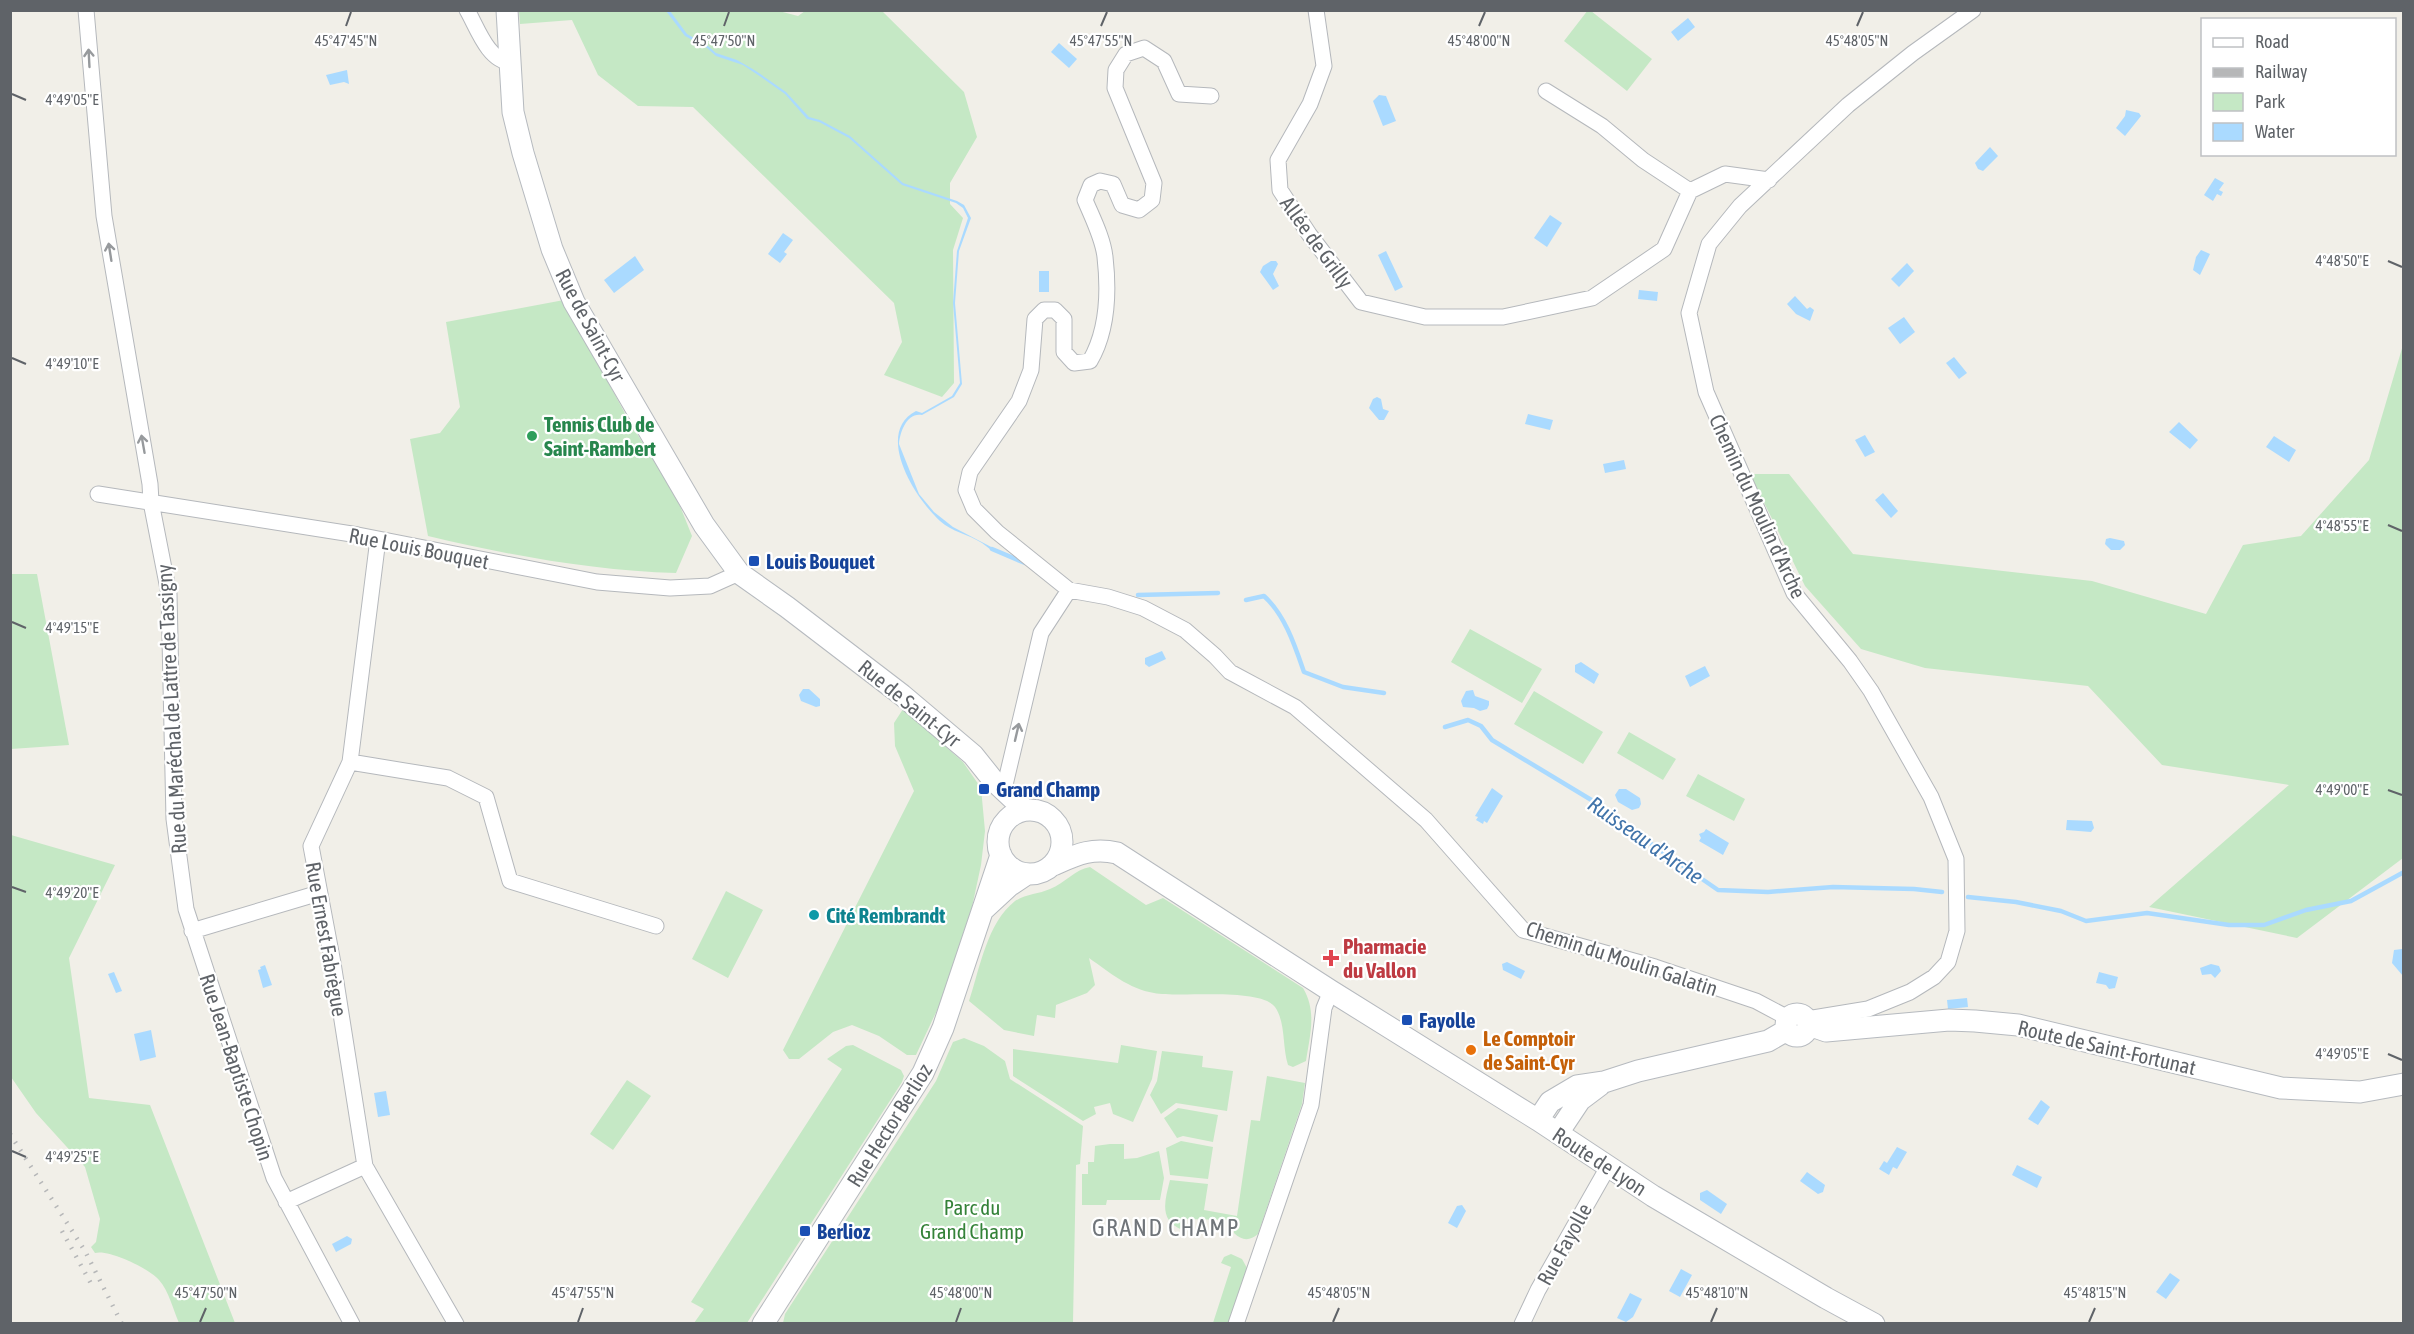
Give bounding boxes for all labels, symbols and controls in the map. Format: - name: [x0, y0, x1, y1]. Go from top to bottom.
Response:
- legend: [2201, 18, 2396, 156]
- text: Road: [2255, 31, 2289, 52]
- text: 45°47'45"N: [315, 32, 377, 49]
- text: 45°47'50"N: [693, 32, 755, 49]
- text: 45°47'55"N: [1070, 32, 1132, 49]
- text: 45°48'00"N: [1448, 32, 1510, 49]
- text: 45°48'05"N: [1826, 32, 1888, 49]
- one-way arrow: [83, 49, 94, 69]
- text: Railway: [2255, 61, 2307, 82]
- text: 4°49'05"E: [45, 91, 99, 108]
- text: Park: [2255, 91, 2285, 112]
- text: Water: [2255, 121, 2295, 142]
- street label: Allée de Grilly: [1276, 192, 1358, 293]
- one-way arrow: [104, 243, 115, 263]
- text: 4°48'50"E: [2315, 252, 2369, 269]
- street label: Rue de Saint-Cyr: [551, 264, 631, 386]
- text: 4°49'10"E: [45, 355, 99, 372]
- street label: Chemin du Moulin d'Arche: [1705, 410, 1811, 602]
- place label: Tennis Club de Saint-Rambert: [544, 412, 656, 460]
- marker: Tennis Club de Saint-Rambert: [525, 429, 539, 443]
- one-way arrow: [137, 435, 148, 455]
- text: 4°48'55"E: [2315, 517, 2369, 534]
- street label: Rue Louis Bouquet: [347, 523, 491, 573]
- place label: Louis Bouquet: [766, 549, 875, 573]
- marker: Louis Bouquet: [747, 554, 761, 568]
- street label: Rue du Maréchal de Lattre de Tassigny: [151, 563, 191, 854]
- text: 4°49'15"E: [45, 619, 99, 636]
- street label: Rue de Saint-Cyr: [854, 654, 967, 752]
- one-way arrow: [1012, 723, 1024, 742]
- place label: Grand Champ: [996, 777, 1100, 801]
- text: 4°49'00"E: [2315, 781, 2369, 798]
- marker: Grand Champ: [977, 782, 991, 796]
- water label: Ruisseau d'Arche: [1583, 791, 1709, 889]
- street label: Rue Ernest Fabrègue: [302, 860, 352, 1018]
- text: 4°49'20"E: [45, 884, 99, 901]
- place label: Cité Rembrandt: [826, 903, 945, 927]
- marker: Cité Rembrandt: [807, 908, 821, 922]
- street label: Chemin du Moulin Galatin: [1523, 916, 1721, 1000]
- place label: Pharmacie du Vallon: [1343, 934, 1426, 982]
- marker: Pharmacie du Vallon: [1324, 951, 1338, 965]
- street label: Rue Jean-Baptiste Chopin: [195, 970, 279, 1164]
- place label: Fayolle: [1419, 1008, 1476, 1032]
- marker: Fayolle: [1400, 1013, 1414, 1027]
- street label: Route de Saint-Fortunat: [2016, 1015, 2198, 1079]
- place label: Le Comptoir de Saint-Cyr: [1483, 1026, 1575, 1074]
- marker: Le Comptoir de Saint-Cyr: [1464, 1043, 1478, 1057]
- text: 4°49'05"E: [2315, 1045, 2369, 1062]
- street label: Rue Hector Berlioz: [842, 1059, 937, 1191]
- street label: Route de Lyon: [1549, 1122, 1651, 1200]
- text: 4°49'25"E: [45, 1148, 99, 1165]
- park label: Parc du Grand Champ: [920, 1195, 1024, 1243]
- street label: Rue Fayolle: [1532, 1199, 1596, 1289]
- district label: GRAND CHAMP: [1092, 1214, 1240, 1241]
- place label: Berlioz: [817, 1219, 871, 1243]
- marker: Berlioz: [798, 1224, 812, 1238]
- text: 45°47'50"N: [175, 1284, 237, 1301]
- text: 45°47'55"N: [552, 1284, 614, 1301]
- text: 45°48'00"N: [930, 1284, 992, 1301]
- text: 45°48'05"N: [1308, 1284, 1370, 1301]
- text: 45°48'10"N: [1686, 1284, 1748, 1301]
- text: 45°48'15"N: [2064, 1284, 2126, 1301]

